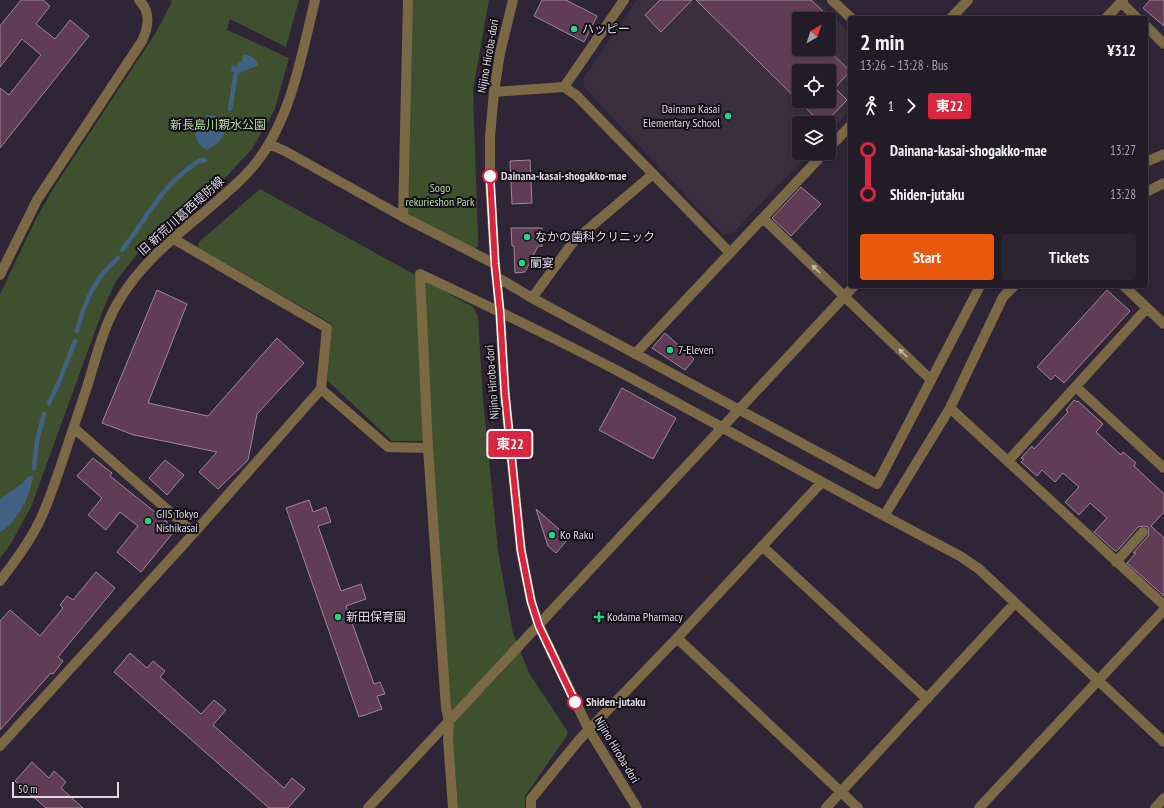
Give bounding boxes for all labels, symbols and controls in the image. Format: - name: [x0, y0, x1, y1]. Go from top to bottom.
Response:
- north arrow: [792, 12, 836, 56]
- map controls: [792, 12, 836, 160]
- street label: Nijino Hiroba-dori: [474, 18, 501, 94]
- place label: ハッピー: [582, 21, 630, 36]
- marker: ハッピー: [569, 24, 579, 34]
- text: 2 min: [860, 28, 904, 56]
- text: ¥312: [1107, 41, 1136, 60]
- text: 13:26 – 13:28 · Bus: [860, 57, 948, 74]
- button: locate: [792, 64, 836, 108]
- icon: walk: [860, 95, 882, 117]
- icon: forward: [900, 95, 922, 117]
- text: 東22: [936, 97, 963, 115]
- text: 1: [888, 98, 894, 115]
- place label: Dainana Kasai Elementary School: [643, 101, 720, 130]
- marker: Dainana Kasai Elementary School: [723, 111, 733, 121]
- button: layers: [792, 116, 836, 160]
- park label: 新長島川親水公園: [170, 117, 266, 132]
- text: Dainana-kasai-shogakko-mae: [890, 141, 1047, 160]
- text: 13:27: [1110, 142, 1136, 159]
- marker: Dainana-kasai-shogakko-mae: [482, 168, 498, 184]
- place label: Dainana-kasai-shogakko-mae: [501, 168, 627, 183]
- street label: 旧 新荒川葛西堤防線: [135, 173, 227, 258]
- park label: Sogo rekurieshon Park: [405, 180, 475, 209]
- text: Shiden-jutaku: [890, 185, 965, 204]
- text: 13:28: [1110, 186, 1136, 203]
- place label: なかの歯科クリニック: [535, 229, 655, 244]
- marker: なかの歯科クリニック: [522, 232, 532, 242]
- button: Start: [860, 234, 994, 280]
- button: Tickets: [1002, 234, 1136, 280]
- place label: 蘭宴: [530, 255, 554, 270]
- marker: 蘭宴: [517, 258, 527, 268]
- one-way arrow: [811, 264, 821, 274]
- place label: 7-Eleven: [678, 342, 714, 357]
- street label: Nijino Hiroba-dori: [481, 344, 502, 420]
- marker: 7-Eleven: [665, 345, 675, 355]
- one-way arrow: [898, 348, 908, 358]
- line badge: 東22: [487, 431, 533, 457]
- text: 東22: [496, 435, 524, 453]
- place label: GIIS Tokyo Nishikasai: [156, 506, 199, 535]
- marker: GIIS Tokyo Nishikasai: [143, 516, 153, 526]
- place label: Ko Raku: [560, 527, 594, 542]
- marker: Ko Raku: [547, 530, 557, 540]
- place label: 新田保育園: [346, 609, 406, 624]
- place label: Kodama Pharmacy: [607, 609, 683, 624]
- marker: 新田保育園: [333, 612, 343, 622]
- marker: Kodama Pharmacy: [594, 612, 604, 622]
- marker: Shiden-jutaku: [567, 694, 583, 710]
- place label: Shiden-jutaku: [586, 694, 646, 709]
- street label: Nijino Hiroba-dori: [592, 714, 643, 786]
- scale bar: [12, 780, 119, 799]
- text: 50 m: [18, 782, 37, 796]

